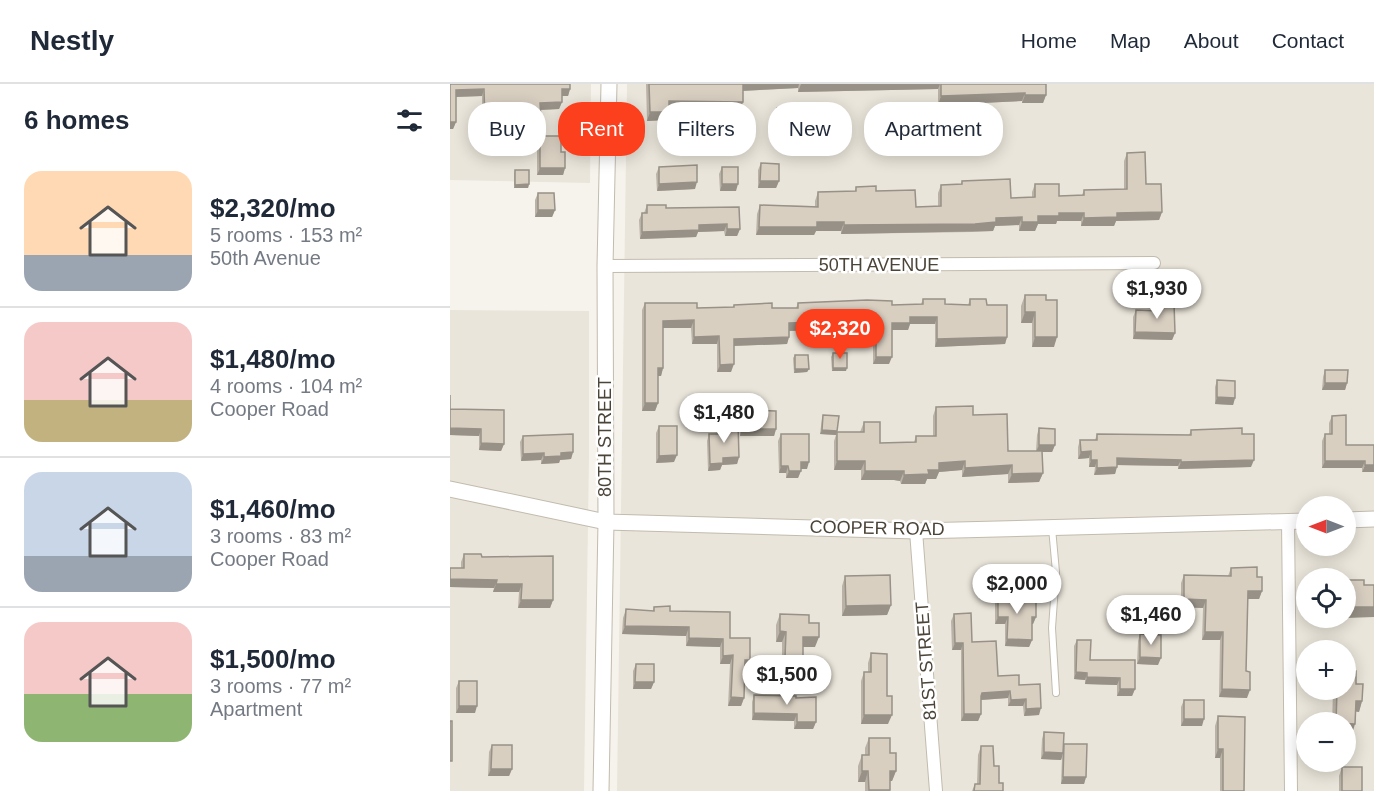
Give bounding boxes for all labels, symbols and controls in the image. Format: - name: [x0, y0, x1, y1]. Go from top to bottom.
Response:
- text: Nestly: [30, 25, 114, 56]
- text: Home: [1021, 29, 1077, 52]
- text: Map: [1110, 29, 1151, 52]
- text: About: [1184, 29, 1239, 52]
- text: Contact: [1272, 29, 1344, 52]
- chip: Buy: [468, 102, 546, 156]
- chip: Rent: [558, 102, 645, 156]
- chip: Filters: [657, 102, 756, 156]
- chip: New: [768, 102, 852, 156]
- chip: Apartment: [864, 102, 1003, 156]
- icon: filters: [393, 104, 426, 137]
- text: 6 homes: [24, 105, 130, 135]
- text: $2,320/mo: [210, 193, 336, 223]
- icon: home: [72, 195, 144, 267]
- text: 5 rooms · 153 m²: [210, 224, 362, 246]
- text: 50th Avenue: [210, 247, 321, 269]
- street label: 50TH AVENUE: [819, 255, 939, 275]
- pin: $1,930: [1108, 269, 1206, 320]
- text: $1,930: [1126, 277, 1188, 299]
- pin: $2,320: [791, 309, 889, 360]
- text: $2,320: [809, 317, 871, 339]
- text: $1,480/mo: [210, 344, 336, 374]
- icon: home: [72, 346, 144, 418]
- text: 4 rooms · 104 m²: [210, 375, 362, 397]
- street label: 80TH STREET: [595, 377, 615, 497]
- pin: $1,480: [675, 393, 773, 444]
- text: Cooper Road: [210, 398, 329, 420]
- text: $1,480: [693, 401, 755, 423]
- text: $1,460/mo: [210, 494, 336, 524]
- icon: home: [72, 496, 144, 568]
- north arrow: [1296, 496, 1356, 556]
- map controls: [1296, 496, 1356, 772]
- street label: COOPER ROAD: [809, 517, 945, 539]
- text: 3 rooms · 83 m²: [210, 525, 351, 547]
- text: Cooper Road: [210, 548, 329, 570]
- pin: $2,000: [968, 564, 1066, 615]
- button: locate: [1296, 568, 1356, 628]
- text: $2,000: [986, 572, 1048, 594]
- pin: $1,460: [1102, 595, 1200, 646]
- street label: 81ST STREET: [912, 601, 940, 721]
- text: $1,460: [1120, 603, 1182, 625]
- button: +: [1296, 640, 1356, 700]
- text: $1,500/mo: [210, 644, 336, 674]
- icon: home: [72, 646, 144, 718]
- pin: $1,500: [738, 655, 836, 706]
- text: $1,500: [756, 663, 818, 685]
- text: 3 rooms · 77 m²: [210, 675, 351, 697]
- text: Apartment: [210, 698, 302, 720]
- button: −: [1296, 712, 1356, 772]

